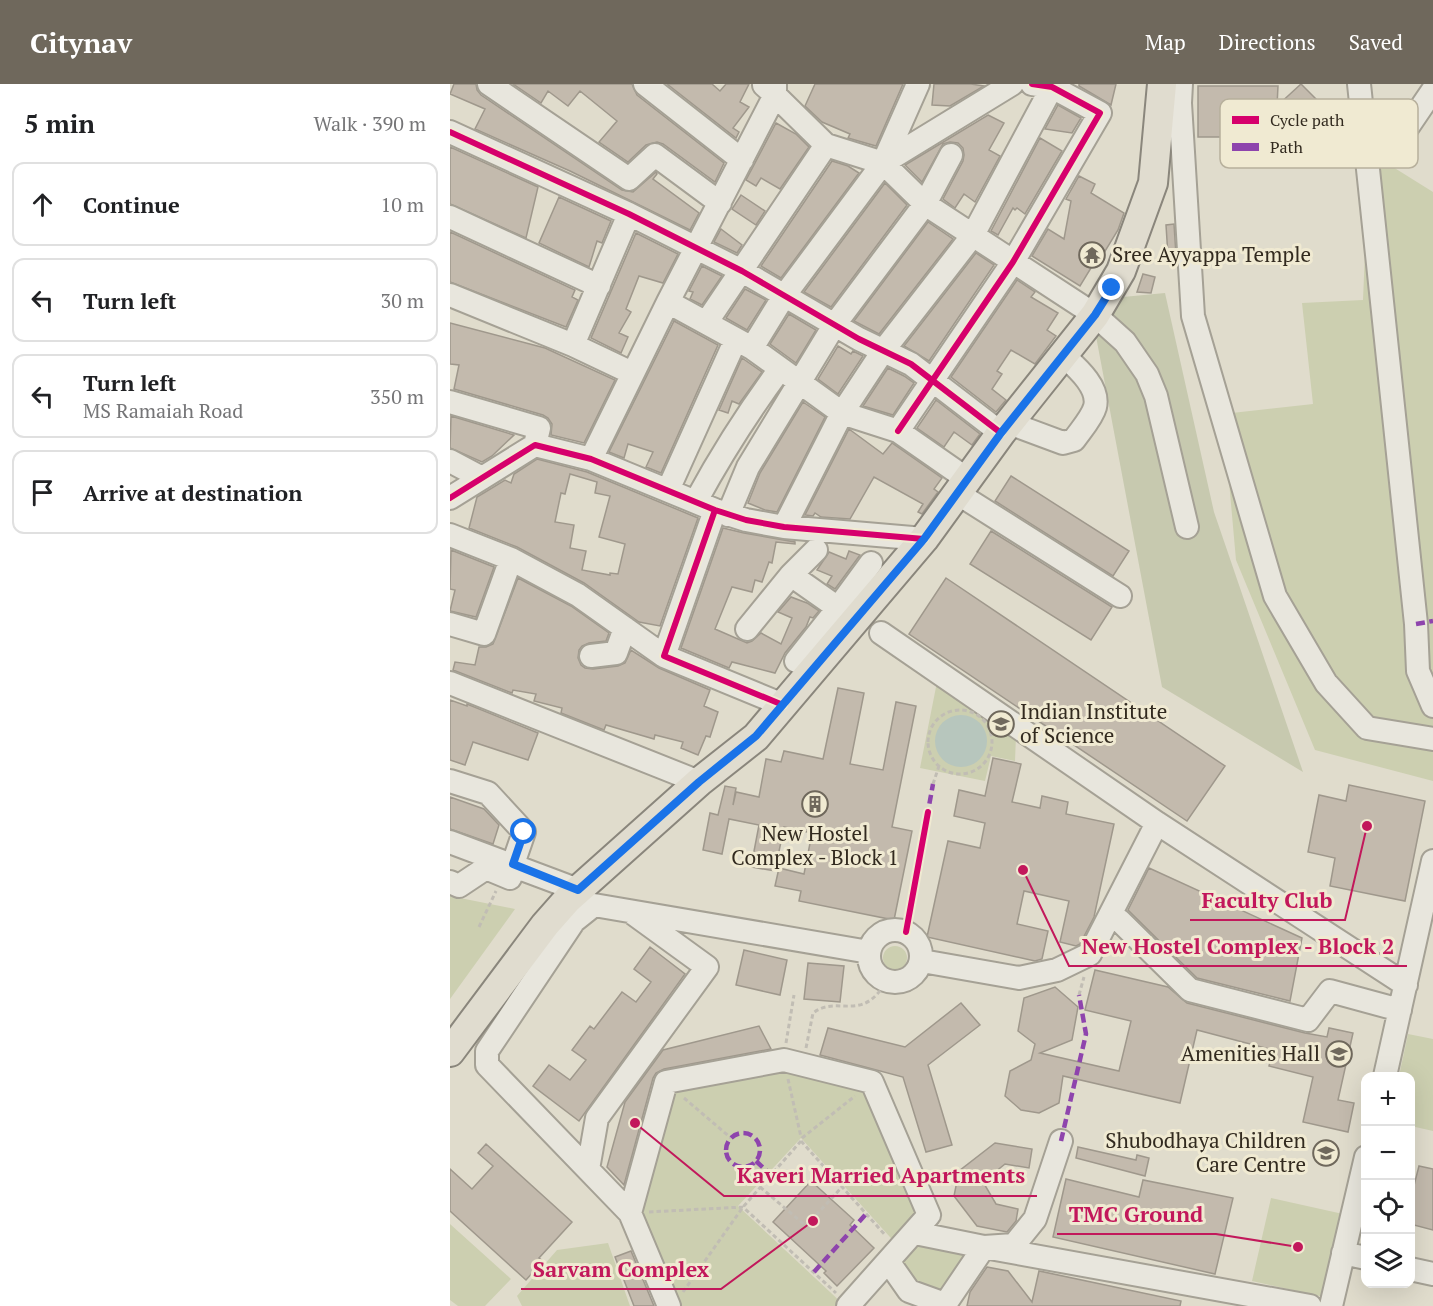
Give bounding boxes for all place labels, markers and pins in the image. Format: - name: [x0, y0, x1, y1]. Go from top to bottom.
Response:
- temple icon: Sree Ayyappa Temple: [1077, 240, 1107, 270]
- place label: Sree Ayyappa Temple: [1112, 240, 1311, 268]
- place label: Indian Institute of Science: [1020, 697, 1167, 749]
- school or university icon: Indian Institute of Science: [986, 709, 1016, 739]
- building icon: New Hostel Complex - Block 1: [800, 789, 830, 819]
- place label: New Hostel Complex - Block 1: [731, 819, 899, 871]
- callout: Faculty Club: [1190, 880, 1345, 920]
- callout: New Hostel Complex - Block 2: [1069, 926, 1407, 966]
- place label: Amenities Hall: [1181, 1039, 1320, 1067]
- school or university icon: Amenities Hall: [1324, 1039, 1354, 1069]
- place label: Shubodhaya Children Care Centre: [1105, 1126, 1307, 1178]
- school or university icon: Shubodhaya Children Care Centre: [1311, 1138, 1341, 1168]
- callout: Kaveri Married Apartments: [724, 1156, 1037, 1196]
- callout: TMC Ground: [1057, 1194, 1216, 1234]
- callout: Sarvam Complex: [521, 1249, 721, 1289]

